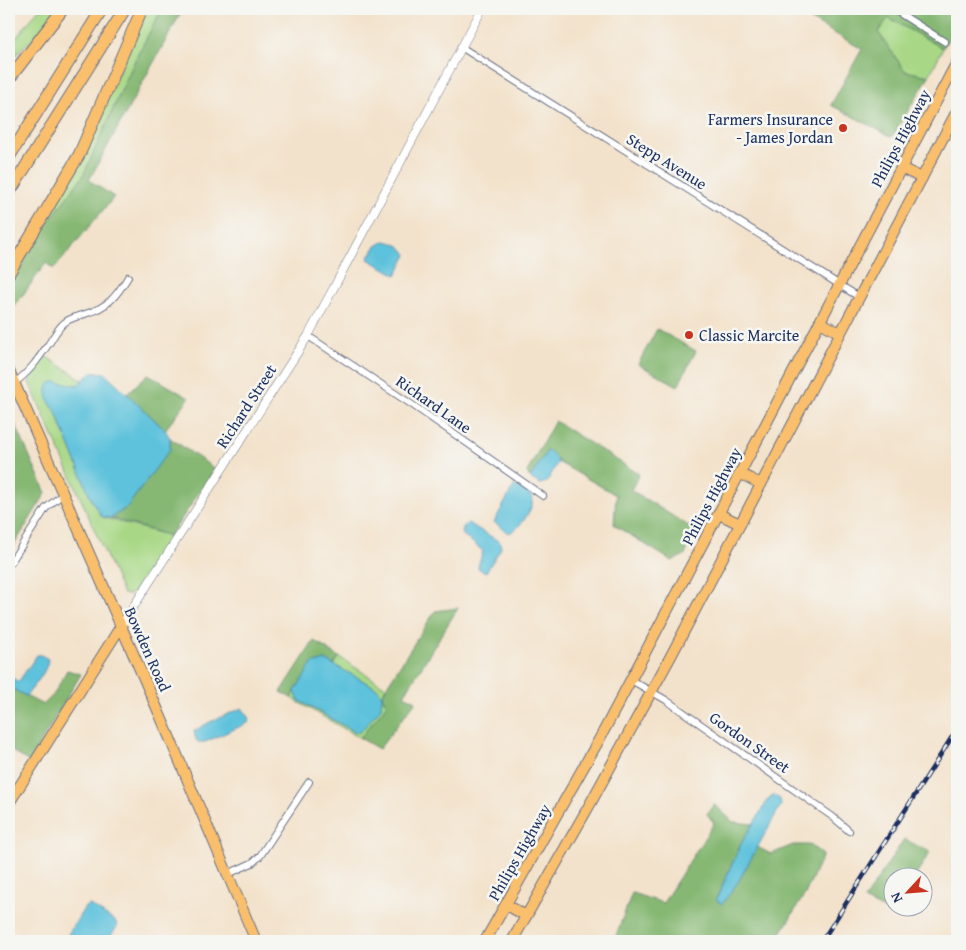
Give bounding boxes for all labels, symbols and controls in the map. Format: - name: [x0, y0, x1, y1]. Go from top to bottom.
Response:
- street label: Philips Highway: [864, 85, 936, 191]
- place label: Farmers Insurance - James Jordan: [708, 107, 833, 149]
- marker: Farmers Insurance - James Jordan: [837, 122, 849, 134]
- street label: Stepp Avenue: [622, 127, 712, 195]
- place label: Classic Marcite: [699, 323, 799, 347]
- marker: Classic Marcite: [683, 329, 695, 341]
- street label: Richard Street: [210, 359, 282, 453]
- street label: Richard Lane: [391, 369, 477, 439]
- street label: Philips Highway: [675, 443, 747, 549]
- street label: Bowden Road: [119, 603, 178, 696]
- street label: Gordon Street: [705, 705, 796, 779]
- street label: Philips Highway: [482, 799, 556, 905]
- north arrow: [884, 868, 934, 918]
- text: N: [885, 889, 907, 906]

